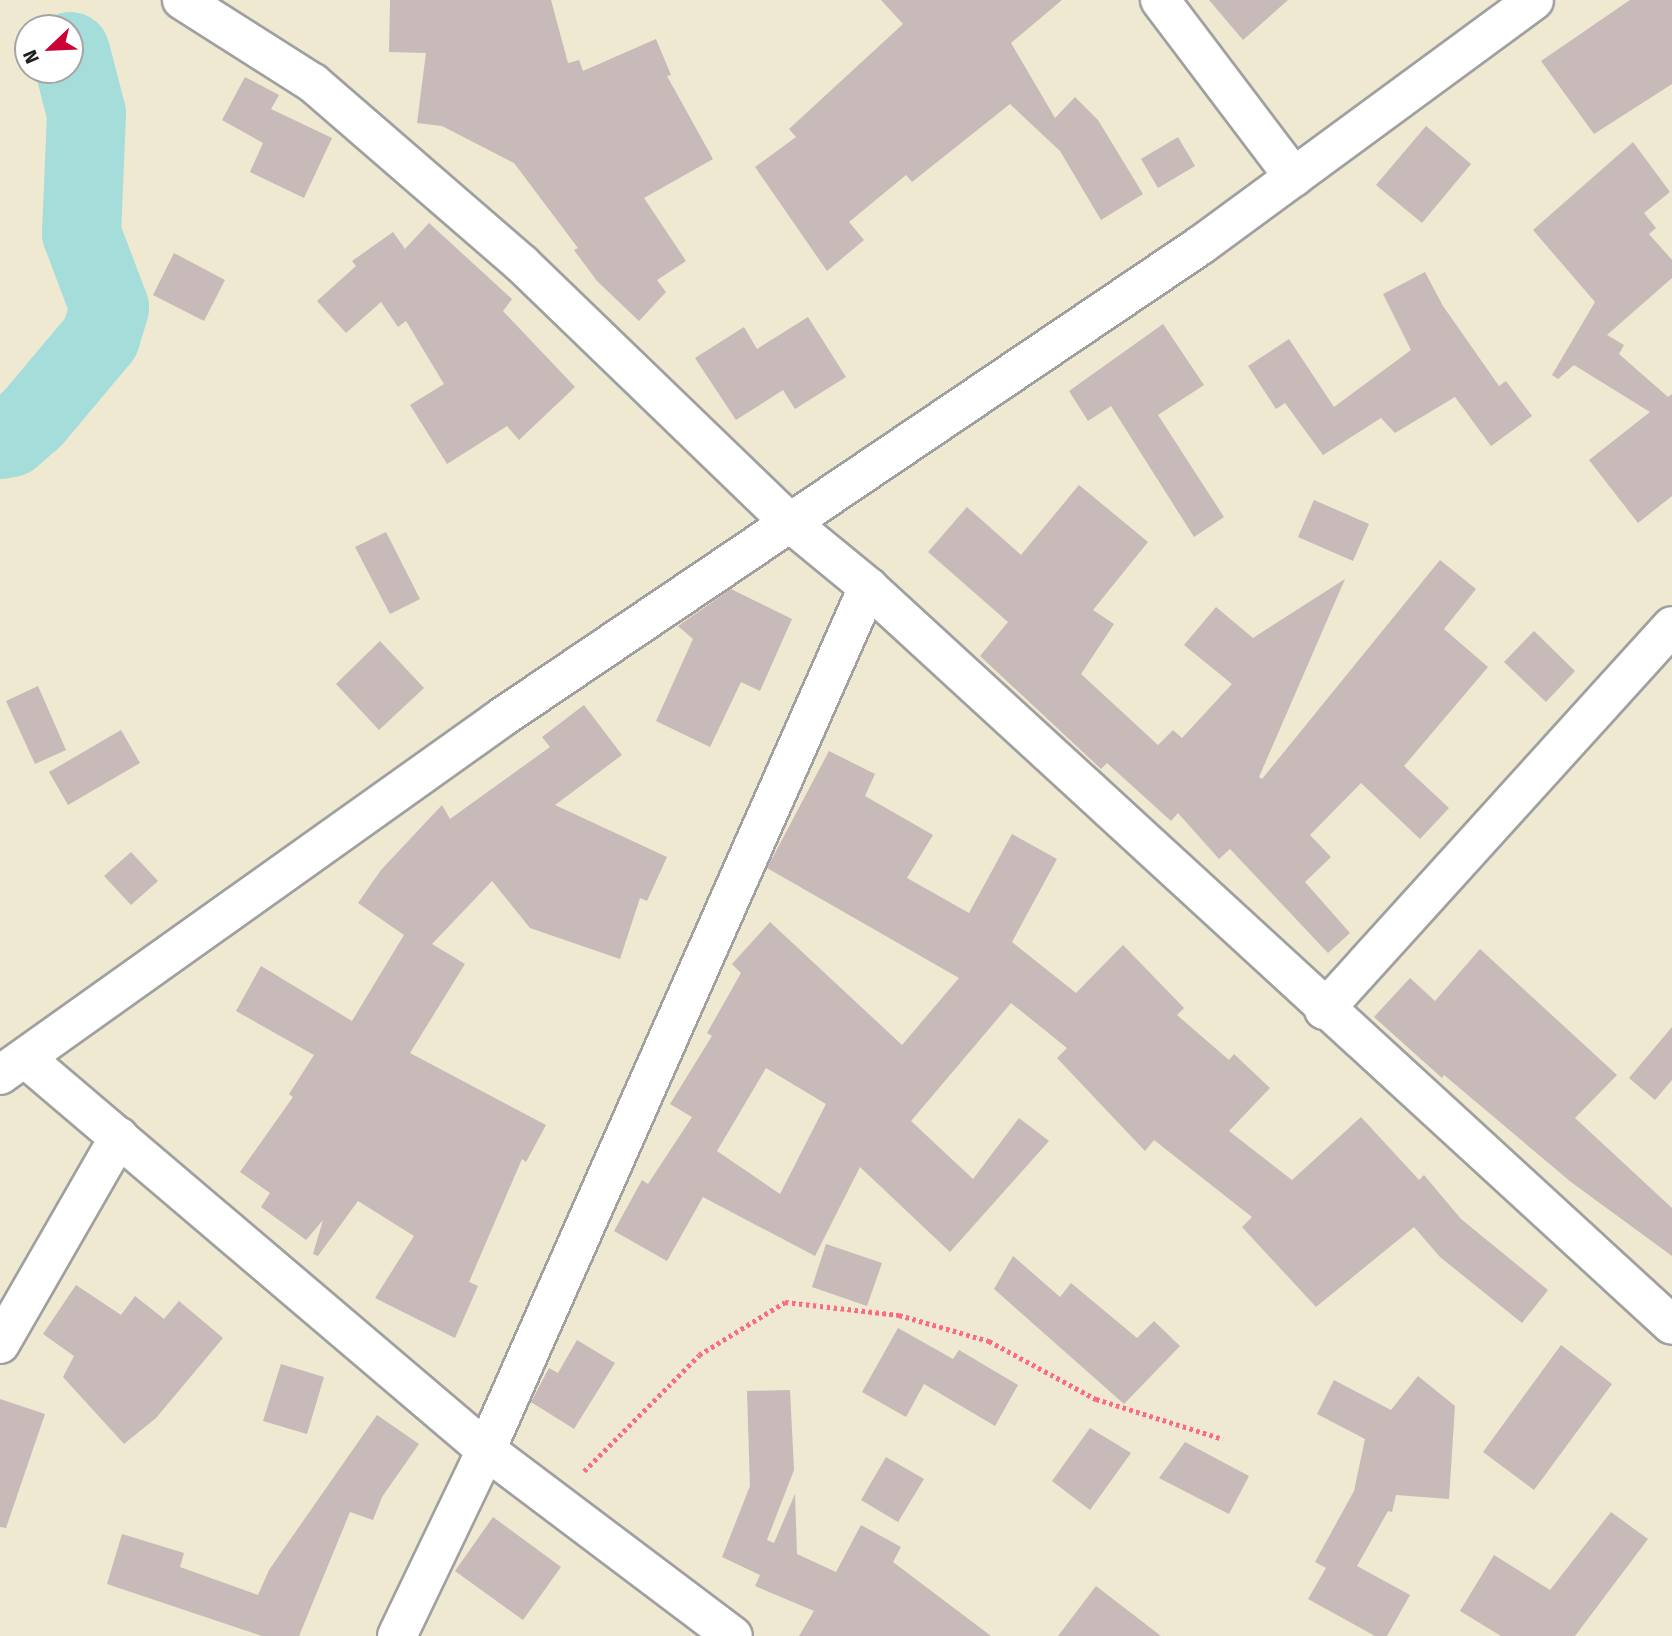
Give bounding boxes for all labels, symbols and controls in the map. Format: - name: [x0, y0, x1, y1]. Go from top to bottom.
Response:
- north arrow: [14, 14, 84, 84]
- text: N: [18, 46, 44, 67]

